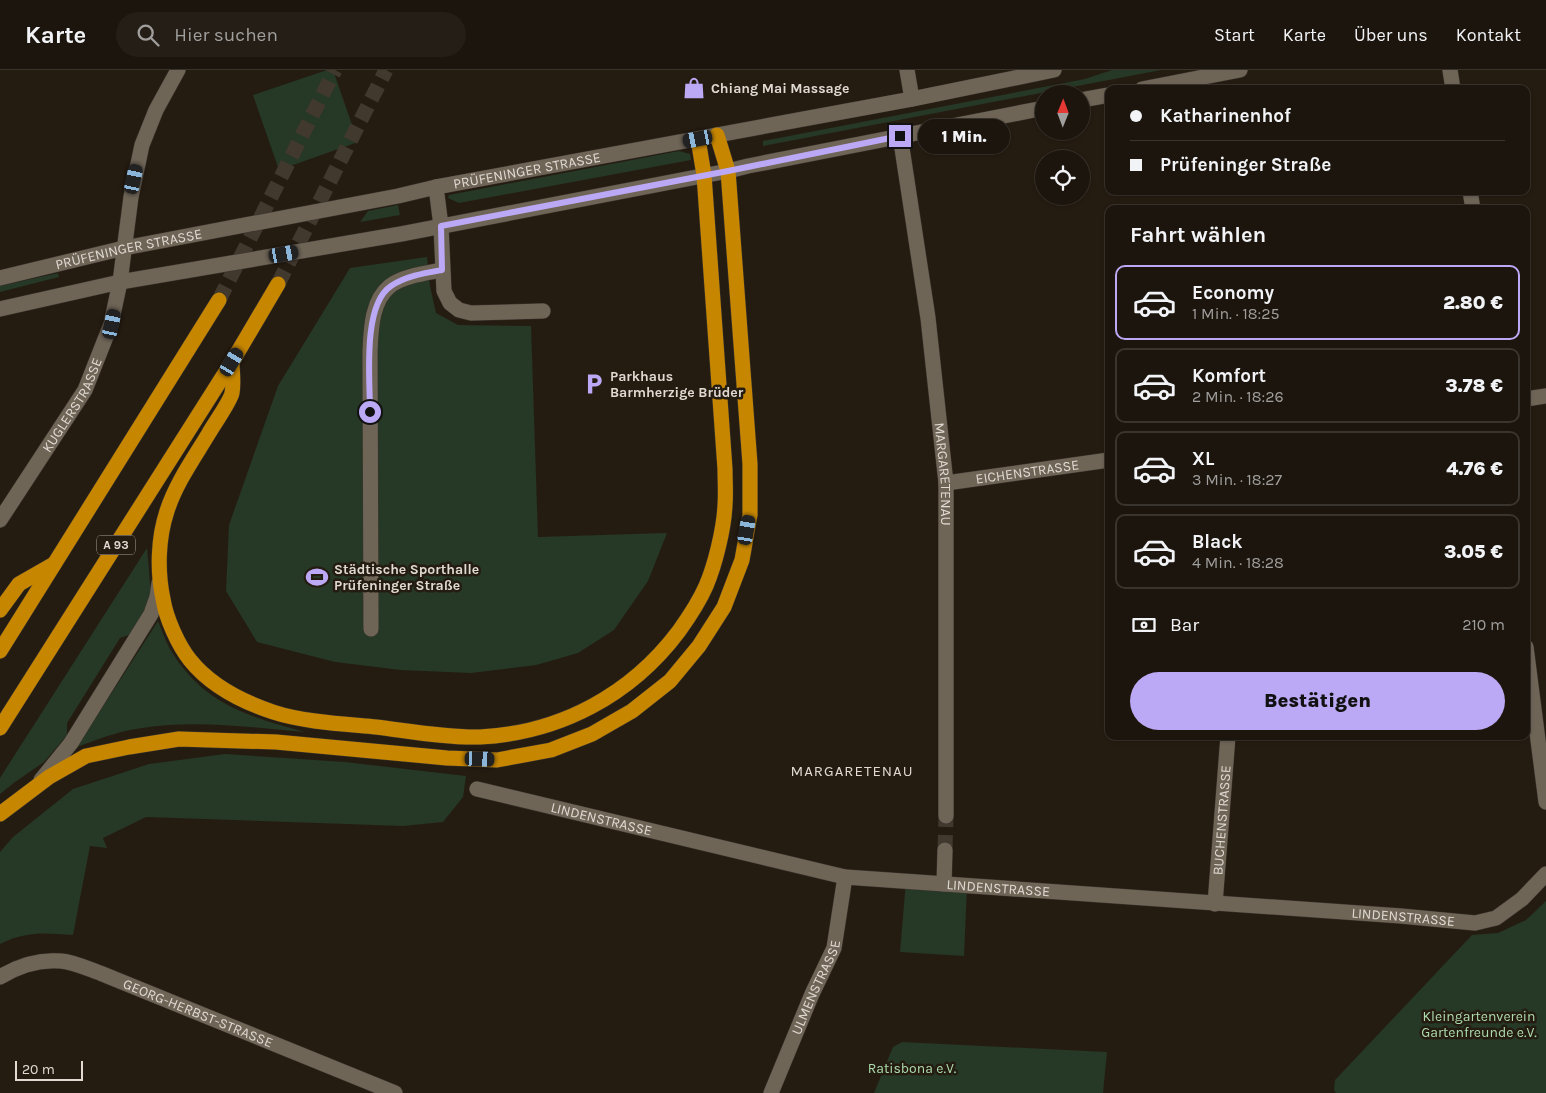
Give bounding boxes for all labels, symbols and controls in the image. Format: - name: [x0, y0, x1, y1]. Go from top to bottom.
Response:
- search box: [116, 12, 466, 57]
- text: Karte: [25, 21, 86, 49]
- icon: search: [134, 21, 162, 49]
- text: Hier suchen: [174, 24, 278, 46]
- text: Start: [1214, 24, 1255, 46]
- text: Karte: [1283, 24, 1326, 46]
- text: Über uns: [1354, 24, 1428, 46]
- text: Kontakt: [1456, 24, 1521, 46]
- shop icon: Chiang Mai Massage: [681, 75, 707, 101]
- place label: Chiang Mai Massage: [711, 80, 849, 97]
- north arrow: [1035, 85, 1090, 140]
- map controls: [1035, 85, 1090, 205]
- text: Katharinenhof: [1160, 105, 1291, 127]
- callout: 1 Min.: [918, 118, 1010, 154]
- route end: [889, 125, 911, 147]
- text: 1 Min.: [941, 127, 987, 146]
- car: [681, 129, 714, 149]
- street label: PRÜFENINGER STRASSE: [452, 148, 602, 192]
- button: locate: [1035, 150, 1090, 205]
- text: Prüfeninger Straße: [1160, 154, 1331, 176]
- car: [123, 163, 144, 195]
- text: Fahrt wählen: [1130, 222, 1266, 248]
- street label: PRÜFENINGER STRASSE: [54, 225, 203, 273]
- car: [267, 244, 300, 264]
- icon: car: [1132, 280, 1177, 325]
- text: Economy: [1192, 282, 1274, 304]
- text: 2.80 €: [1443, 292, 1503, 314]
- text: 1 Min. · 18:25: [1192, 304, 1280, 323]
- car: [101, 308, 122, 340]
- car: [217, 345, 246, 379]
- street label: KUGLERSTRASSE: [38, 355, 105, 455]
- icon: car: [1132, 363, 1177, 408]
- text: Komfort: [1192, 365, 1266, 387]
- place label: Parkhaus Barmherzige Brüder: [610, 368, 744, 401]
- parking icon: Parkhaus Barmherzige Brüder: [581, 371, 607, 397]
- text: 3.78 €: [1445, 375, 1503, 397]
- text: 2 Min. · 18:26: [1192, 387, 1284, 406]
- route start: [359, 401, 381, 423]
- street label: MARGARETENAU: [931, 421, 955, 526]
- icon: car: [1132, 446, 1177, 491]
- text: XL: [1192, 448, 1214, 470]
- street label: EICHENSTRASSE: [974, 456, 1080, 487]
- text: 4.76 €: [1446, 458, 1503, 480]
- text: 3 Min. · 18:27: [1192, 470, 1282, 489]
- car: [737, 514, 756, 546]
- icon: car: [1132, 529, 1177, 574]
- text: Black: [1192, 531, 1243, 553]
- road number: A 93: [97, 536, 135, 554]
- text: 3.05 €: [1444, 541, 1503, 563]
- text: 4 Min. · 18:28: [1192, 553, 1284, 572]
- place label: Städtische Sporthalle Prüfeninger Straße: [334, 561, 479, 594]
- sports icon: Städtische Sporthalle Prüfeninger Straße: [304, 564, 330, 590]
- icon: cash: [1130, 611, 1158, 639]
- text: Bar: [1170, 614, 1199, 636]
- text: 210 m: [1462, 615, 1505, 634]
- button: Bestätigen: [1130, 672, 1505, 730]
- car: [464, 751, 495, 767]
- district label: MARGARETENAU: [790, 762, 914, 780]
- street label: BUCHENSTRASSE: [1209, 765, 1234, 876]
- street label: LINDENSTRASSE: [549, 798, 654, 839]
- street label: LINDENSTRASSE: [946, 876, 1051, 900]
- street label: LINDENSTRASSE: [1351, 904, 1456, 930]
- street label: ULMENSTRASSE: [788, 939, 844, 1037]
- street label: GEORG-HERBST-STRASSE: [121, 975, 276, 1051]
- park label: Kleingartenverein Gartenfreunde e.V.: [1421, 1008, 1537, 1041]
- scale bar: [15, 1058, 82, 1081]
- park label: Ratisbona e.V.: [868, 1060, 957, 1077]
- text: 20 m: [22, 1061, 55, 1078]

